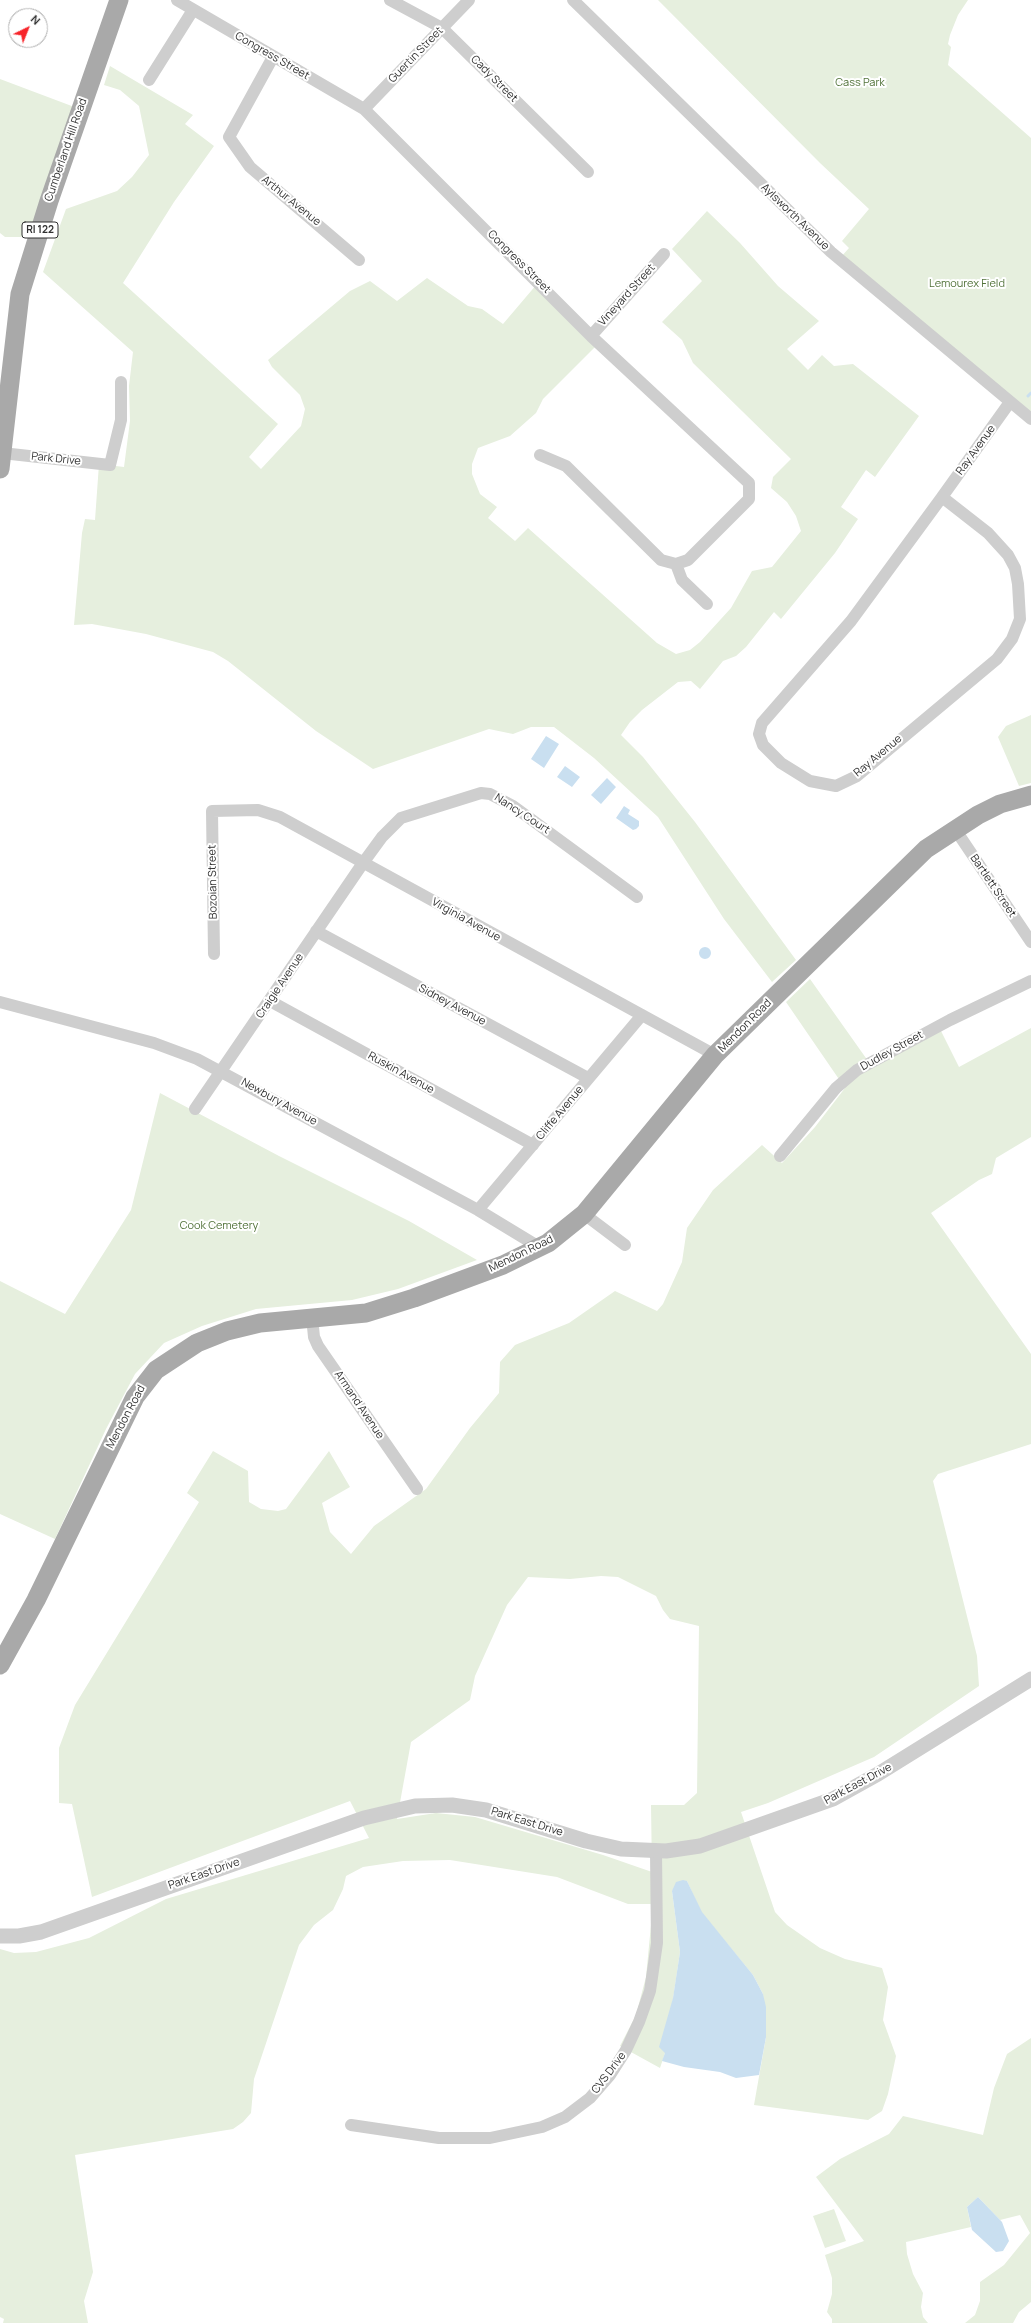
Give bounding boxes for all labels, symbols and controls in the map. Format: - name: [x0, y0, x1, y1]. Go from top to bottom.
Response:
- north arrow: [8, 8, 48, 48]
- text: N: [28, 11, 44, 28]
- street label: Guertin Street: [386, 24, 446, 86]
- street label: Congress Street: [232, 29, 312, 83]
- street label: Cady Street: [468, 53, 520, 105]
- park label: Cass Park: [835, 76, 885, 90]
- street label: Cumberland Hill Road: [42, 97, 90, 203]
- street label: Arthur Avenue: [259, 173, 323, 229]
- street label: Aylsworth Avenue: [758, 181, 832, 253]
- road number: RI 122: [22, 222, 58, 238]
- street label: Congress Street: [485, 228, 553, 296]
- street label: Vineyard Street: [596, 261, 658, 329]
- park label: Lemourex Field: [929, 277, 1005, 291]
- street label: Ray Avenue: [954, 423, 998, 477]
- street label: Park Drive: [31, 450, 81, 468]
- street label: Ray Avenue: [851, 732, 905, 780]
- street label: Nancy Court: [492, 791, 552, 837]
- street label: Bozoian Street: [206, 845, 220, 919]
- street label: Bartlett Street: [967, 852, 1019, 920]
- street label: Virginia Avenue: [429, 896, 503, 944]
- street label: Craigie Avenue: [253, 951, 307, 1021]
- street label: Sidney Avenue: [416, 982, 488, 1028]
- street label: Mendon Road: [716, 997, 774, 1055]
- street label: Dudley Street: [858, 1028, 926, 1074]
- street label: Ruskin Avenue: [366, 1049, 436, 1097]
- street label: Newbury Avenue: [239, 1076, 319, 1128]
- street label: Cliffe Avenue: [534, 1083, 586, 1143]
- park label: Cook Cemetery: [180, 1219, 258, 1233]
- street label: Mendon Road: [487, 1233, 555, 1275]
- street label: Armand Avenue: [331, 1368, 387, 1442]
- street label: Mendon Road: [104, 1383, 148, 1451]
- street label: Park East Drive: [822, 1761, 894, 1807]
- street label: Park East Drive: [489, 1805, 565, 1839]
- street label: Park East Drive: [167, 1856, 241, 1892]
- street label: CVS Drive: [589, 2050, 629, 2096]

